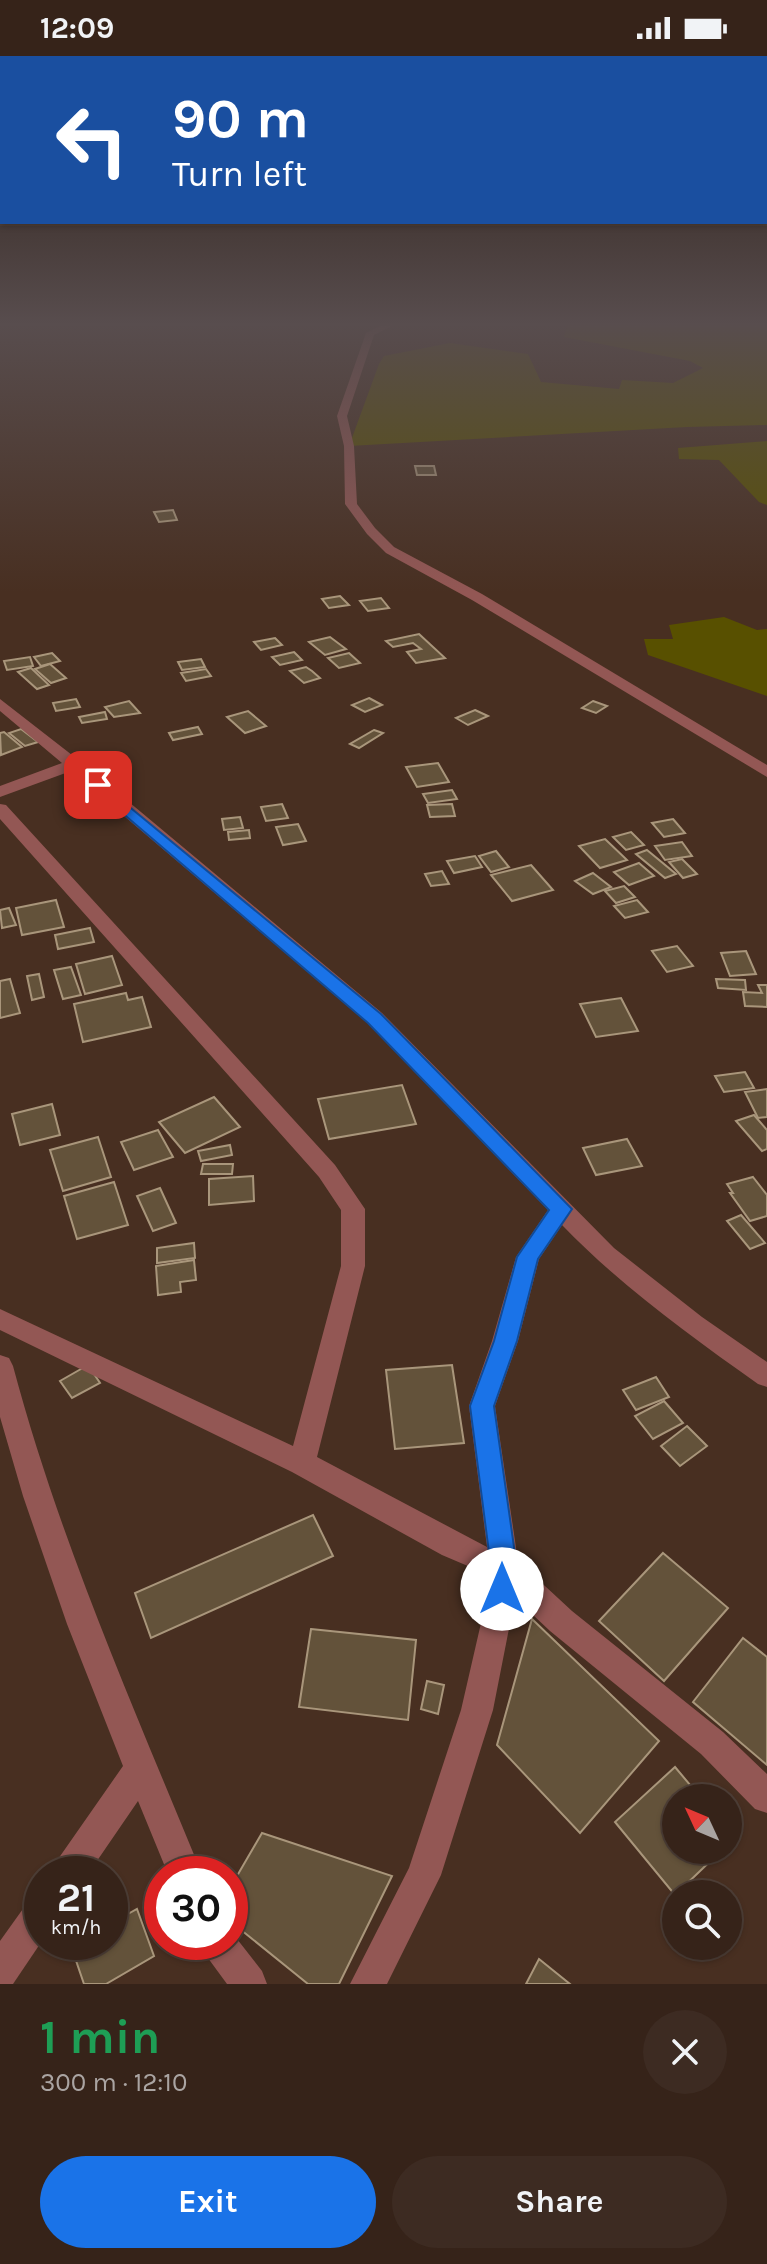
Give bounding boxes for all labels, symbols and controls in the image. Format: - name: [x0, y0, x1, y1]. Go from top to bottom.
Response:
- text: 12:09: [40, 10, 114, 46]
- text: 90 m: [172, 86, 309, 151]
- icon: left: [40, 88, 144, 192]
- text: Turn left: [172, 153, 307, 195]
- pin: [64, 751, 132, 819]
- icon: arrive: [76, 763, 120, 807]
- position arrow: [460, 1547, 544, 1631]
- north arrow: [662, 1784, 742, 1864]
- map controls: [662, 1784, 742, 1960]
- speed limit sign: 30: [144, 1856, 248, 1960]
- text: 21: [57, 1874, 95, 1921]
- button: search: [662, 1880, 742, 1960]
- text: km/h: [51, 1916, 101, 1939]
- text: 1 min: [40, 2009, 160, 2065]
- button: close: [643, 2010, 727, 2094]
- text: 300 m · 12:10: [40, 2067, 187, 2098]
- button: Exit: [40, 2156, 376, 2248]
- button: Share: [392, 2156, 727, 2248]

